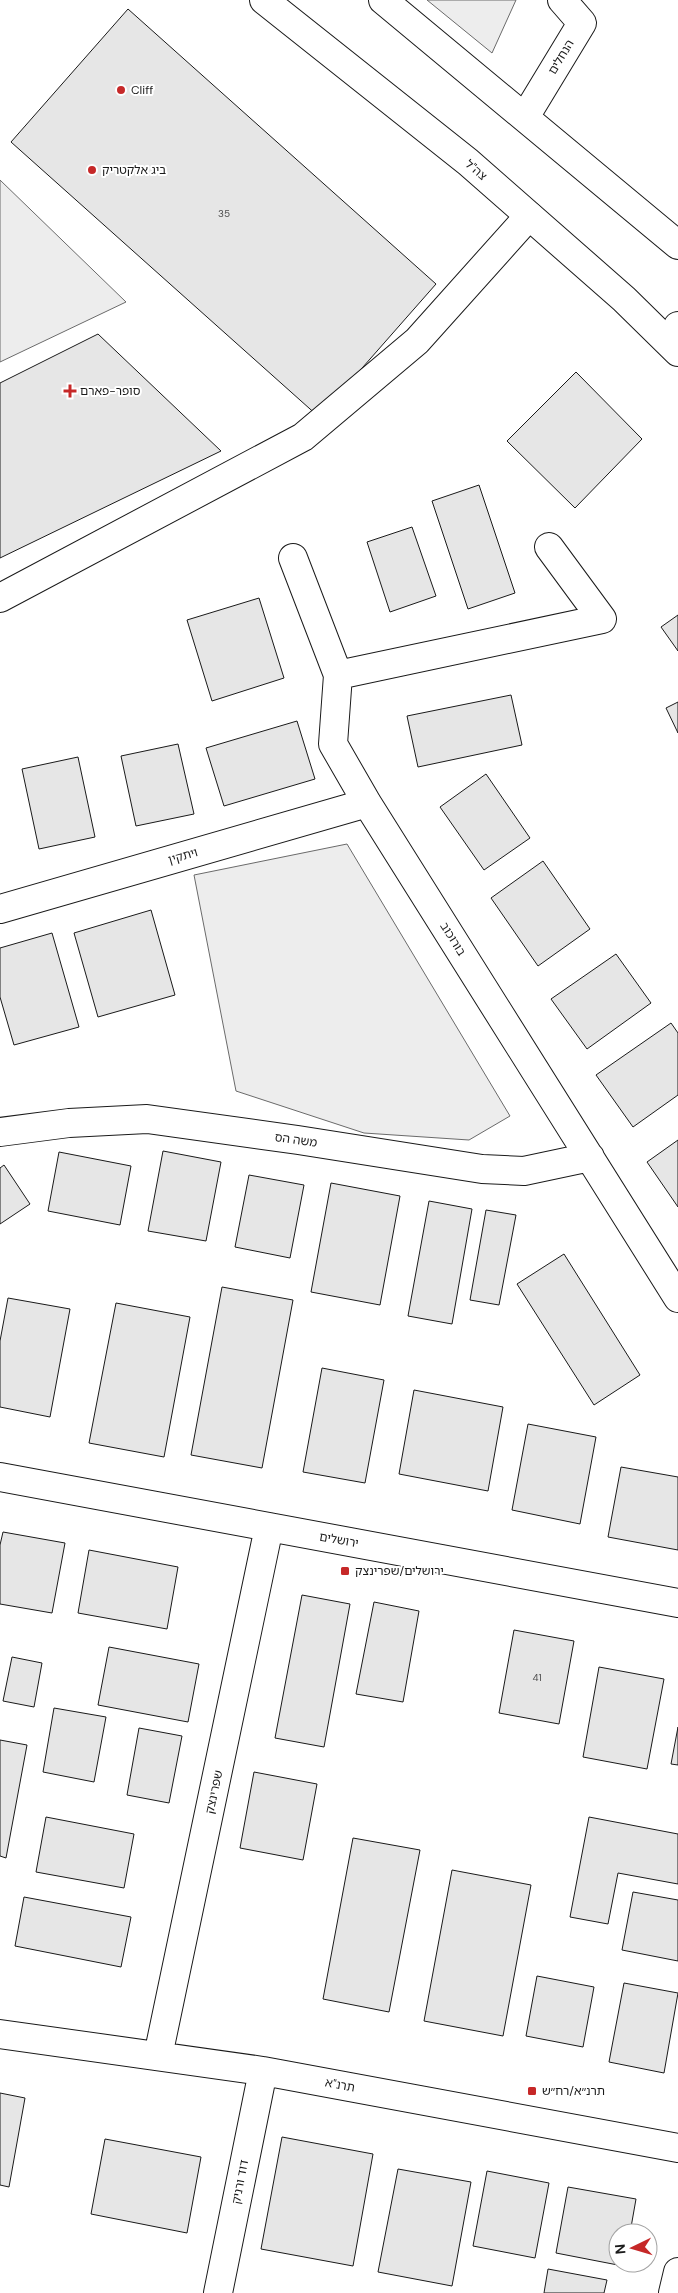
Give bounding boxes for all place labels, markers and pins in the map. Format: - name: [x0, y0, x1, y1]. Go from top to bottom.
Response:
- place label: Cliff: [131, 82, 153, 98]
- marker: Cliff: [115, 84, 127, 96]
- place label: ביג אלקטריק: [102, 162, 166, 178]
- marker: ביג אלקטריק: [86, 164, 98, 176]
- place label: סופר-פארם: [80, 383, 141, 399]
- marker: סופר-פארם: [64, 385, 76, 397]
- place label: ירושלים/שפרינצק: [355, 1563, 444, 1579]
- marker: ירושלים/שפרינצק: [339, 1565, 351, 1577]
- place label: תרנ״א/רח״ש: [542, 2083, 605, 2099]
- marker: תרנ״א/רח״ש: [526, 2085, 538, 2097]

